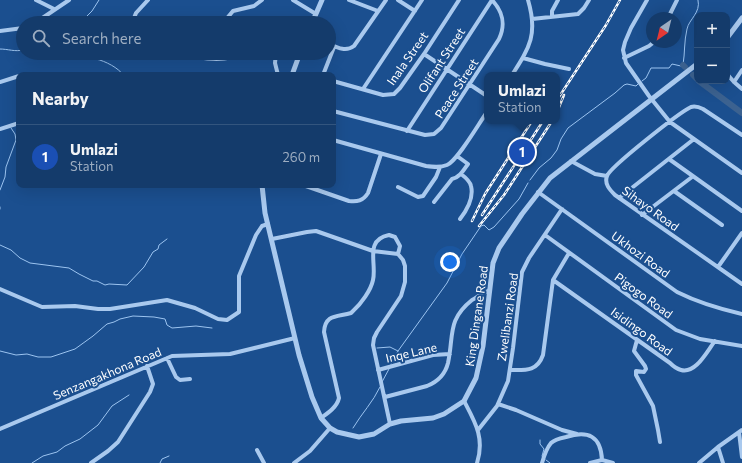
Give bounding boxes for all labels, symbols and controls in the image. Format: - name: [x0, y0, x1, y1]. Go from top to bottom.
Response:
- north arrow: [646, 12, 682, 48]
- map controls: [694, 12, 730, 84]
- button: +: [694, 12, 730, 48]
- search box: [16, 16, 336, 60]
- street label: Olifant Street: [415, 25, 467, 95]
- icon: search: [30, 27, 52, 49]
- text: Search here: [62, 29, 141, 47]
- street label: Inala Street: [383, 29, 431, 87]
- button: −: [694, 48, 730, 84]
- street label: Peace Street: [431, 55, 481, 121]
- popup: [484, 72, 560, 124]
- text: Umlazi: [498, 81, 546, 99]
- text: Nearby: [32, 88, 89, 109]
- text: Station: [498, 99, 542, 115]
- pin: 1: [509, 137, 535, 167]
- text: Umlazi: [70, 140, 118, 158]
- text: 1: [42, 149, 48, 165]
- text: 260 m: [283, 149, 320, 165]
- text: Station: [70, 158, 114, 174]
- street label: Sihayo Road: [620, 183, 682, 233]
- street label: Ukhozi Road: [609, 228, 673, 280]
- your location: [440, 252, 460, 272]
- street label: King Dingane Road: [462, 265, 490, 367]
- street label: Pigogo Road: [612, 269, 676, 321]
- street label: Zwelibanzi Road: [494, 272, 520, 362]
- street label: Isidingo Road: [608, 304, 676, 358]
- street label: Inqe Lane: [384, 339, 438, 365]
- street label: Senzangakhona Road: [51, 344, 163, 402]

